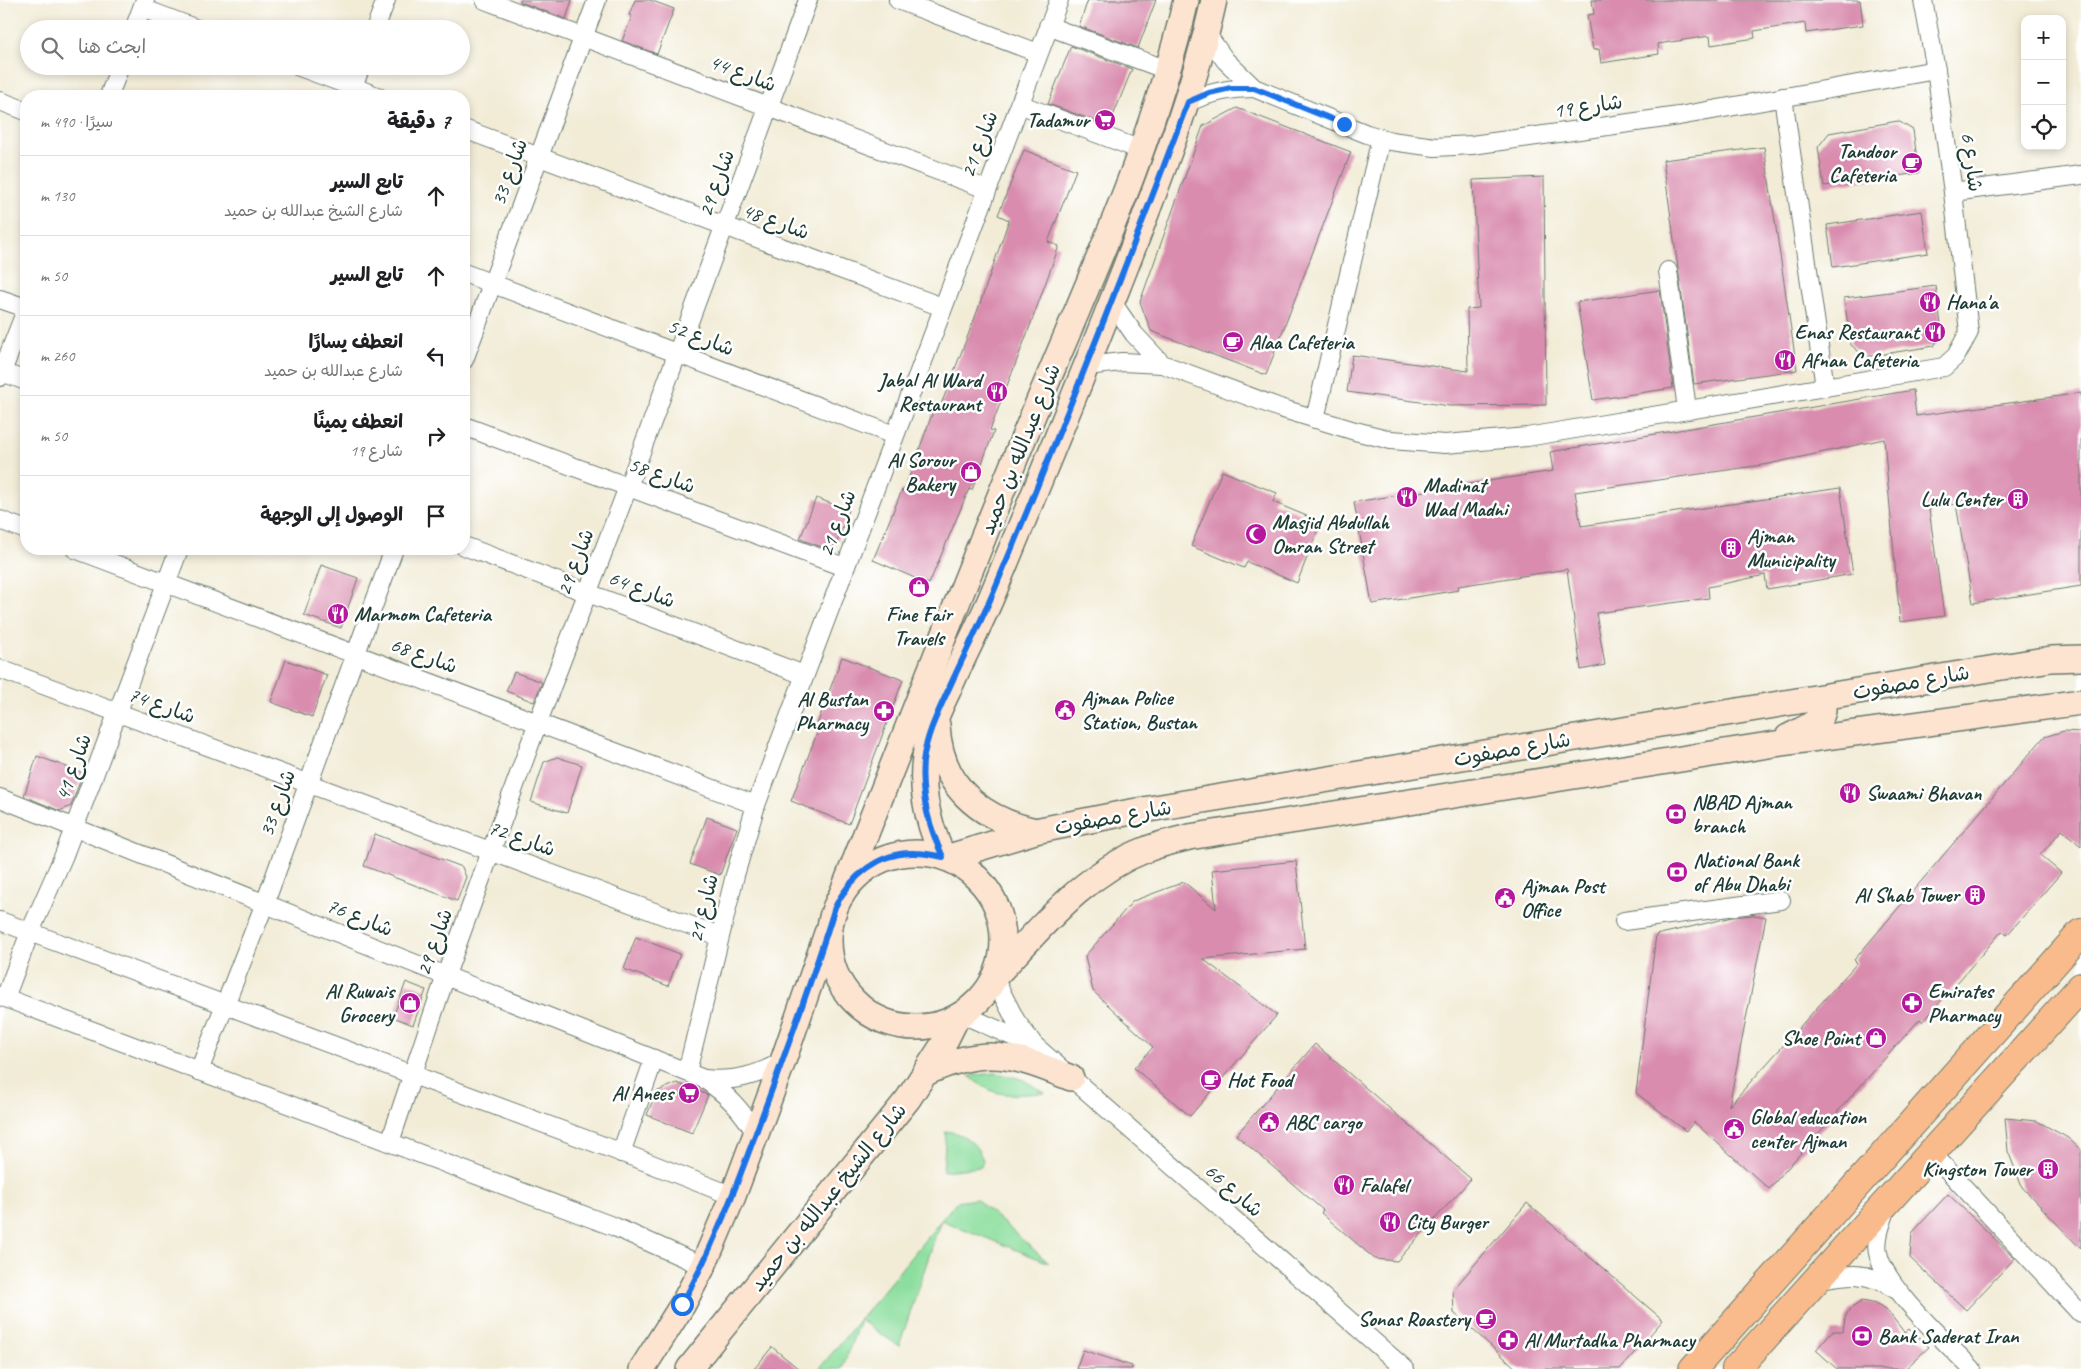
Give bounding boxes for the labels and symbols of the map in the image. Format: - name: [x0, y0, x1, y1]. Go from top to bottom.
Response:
- street label: شارع 44: [705, 48, 780, 99]
- street label: شارع 19: [1552, 88, 1624, 126]
- street label: شارع 21: [954, 107, 1005, 182]
- place label: Tadamur: [1027, 107, 1091, 133]
- supermarket icon: Tadamur: [1093, 108, 1117, 132]
- route end: [1333, 113, 1356, 136]
- street label: شارع 6: [1953, 130, 1989, 194]
- street label: شارع 33: [485, 135, 535, 210]
- place label: Tandoor Cafeteria: [1829, 138, 1898, 188]
- street label: شارع 29: [692, 146, 742, 221]
- cafe icon: Tandoor Cafeteria: [1900, 151, 1924, 175]
- street label: شارع 48: [738, 197, 813, 247]
- place label: Hana'a: [1946, 289, 1999, 315]
- restaurant icon: Hana'a: [1918, 290, 1942, 314]
- street label: شارع 52: [663, 312, 738, 363]
- place label: Enas Restaurant: [1794, 319, 1921, 345]
- restaurant icon: Enas Restaurant: [1923, 320, 1947, 344]
- place label: Alaa Cafeteria: [1249, 329, 1355, 355]
- cafe icon: Alaa Cafeteria: [1221, 330, 1245, 354]
- place label: Afnan Cafeteria: [1801, 347, 1920, 373]
- restaurant icon: Afnan Cafeteria: [1773, 348, 1797, 372]
- street label: شارع عبدالله بن حميد: [974, 360, 1068, 539]
- place label: Jabal Al Ward Restaurant: [876, 367, 985, 417]
- restaurant icon: Jabal Al Ward Restaurant: [985, 380, 1009, 404]
- place label: Al Sorour Bakery: [887, 447, 958, 497]
- street label: شارع 58: [624, 451, 699, 501]
- shop icon: Al Sorour Bakery: [959, 460, 983, 484]
- place label: Madinat Wad Madni: [1423, 472, 1510, 522]
- restaurant icon: Madinat Wad Madni: [1395, 485, 1419, 509]
- street label: شارع 21: [812, 486, 863, 561]
- place label: Lulu Center: [1921, 486, 2004, 512]
- building icon: Lulu Center: [2006, 487, 2030, 511]
- place label: Masjid Abdullah Omran Street: [1272, 509, 1390, 559]
- mosque icon: Masjid Abdullah Omran Street: [1244, 522, 1268, 546]
- place label: Ajman Municipality: [1747, 523, 1837, 573]
- street label: شارع 29: [550, 525, 601, 600]
- building icon: Ajman Municipality: [1719, 536, 1743, 560]
- street label: شارع 64: [604, 564, 679, 615]
- shop icon: Fine Fair Travels: [907, 575, 931, 599]
- place label: Marmom Cafeteria: [354, 601, 492, 627]
- place label: Fine Fair Travels: [886, 601, 954, 651]
- restaurant icon: Marmom Cafeteria: [326, 602, 350, 626]
- street label: شارع 68: [386, 631, 461, 681]
- street label: شارع مصفوت: [1850, 659, 1972, 707]
- street label: شارع 74: [124, 681, 199, 731]
- place label: Ajman Police Station, Bustan: [1081, 685, 1198, 735]
- place label: Al Bustan Pharmacy: [796, 686, 870, 737]
- public building icon: Ajman Police Station, Bustan: [1053, 698, 1077, 722]
- pharmacy icon: Al Bustan Pharmacy: [872, 699, 896, 723]
- street label: شارع مصفوت: [1451, 726, 1573, 774]
- street label: شارع 41: [49, 730, 99, 805]
- street label: شارع 33: [253, 766, 303, 841]
- place label: Swaami Bhavan: [1866, 780, 1982, 806]
- restaurant icon: Swaami Bhavan: [1838, 781, 1862, 805]
- place label: NBAD Ajman branch: [1692, 789, 1793, 839]
- street label: شارع مصفوت: [1052, 794, 1174, 842]
- bank icon: NBAD Ajman branch: [1664, 802, 1688, 826]
- street label: شارع 72: [484, 814, 559, 864]
- place label: National Bank of Abu Dhabi: [1693, 847, 1801, 897]
- bank icon: National Bank of Abu Dhabi: [1665, 860, 1689, 884]
- street label: شارع 21: [682, 871, 726, 945]
- place label: Ajman Post Office: [1521, 873, 1608, 923]
- place label: Al Shab Tower: [1855, 882, 1961, 908]
- building icon: Al Shab Tower: [1963, 883, 1987, 907]
- public building icon: Ajman Post Office: [1493, 886, 1517, 910]
- street label: شارع 76: [322, 892, 397, 944]
- street label: شارع 29: [410, 905, 460, 980]
- place label: Al Ruwais Grocery: [325, 978, 397, 1028]
- place label: Emirates Pharmacy: [1928, 978, 2002, 1029]
- shop icon: Al Ruwais Grocery: [398, 991, 422, 1015]
- pharmacy icon: Emirates Pharmacy: [1900, 991, 1924, 1015]
- place label: Shoe Point: [1782, 1025, 1863, 1051]
- shop icon: Shoe Point: [1864, 1026, 1888, 1050]
- place label: Hot Food: [1227, 1067, 1295, 1093]
- cafe icon: Hot Food: [1199, 1068, 1223, 1092]
- place label: Al Anees: [612, 1080, 676, 1106]
- supermarket icon: Al Anees: [677, 1081, 701, 1105]
- street label: شارع الشيخ عبدالله بن حميد: [744, 1097, 914, 1298]
- place label: Global education center Ajman: [1750, 1104, 1868, 1154]
- place label: ABC cargo: [1285, 1109, 1364, 1135]
- public building icon: ABC cargo: [1257, 1110, 1281, 1134]
- public building icon: Global education center Ajman: [1722, 1117, 1746, 1141]
- place label: Kingston Tower: [1922, 1156, 2034, 1182]
- street label: شارع 66: [1198, 1157, 1269, 1224]
- building icon: Kingston Tower: [2036, 1157, 2060, 1181]
- place label: Falafel: [1360, 1172, 1412, 1198]
- restaurant icon: Falafel: [1332, 1173, 1356, 1197]
- place label: City Burger: [1406, 1209, 1490, 1236]
- restaurant icon: City Burger: [1378, 1210, 1402, 1234]
- route start: [671, 1293, 694, 1316]
- place label: Sonas Roastery: [1358, 1306, 1473, 1332]
- cafe icon: Sonas Roastery: [1474, 1307, 1498, 1331]
- place label: Bank Saderat Iran: [1878, 1323, 2020, 1349]
- bank icon: Bank Saderat Iran: [1850, 1324, 1874, 1348]
- place label: Al Murtadha Pharmacy: [1524, 1327, 1697, 1353]
- pharmacy icon: Al Murtadha Pharmacy: [1496, 1328, 1520, 1352]

